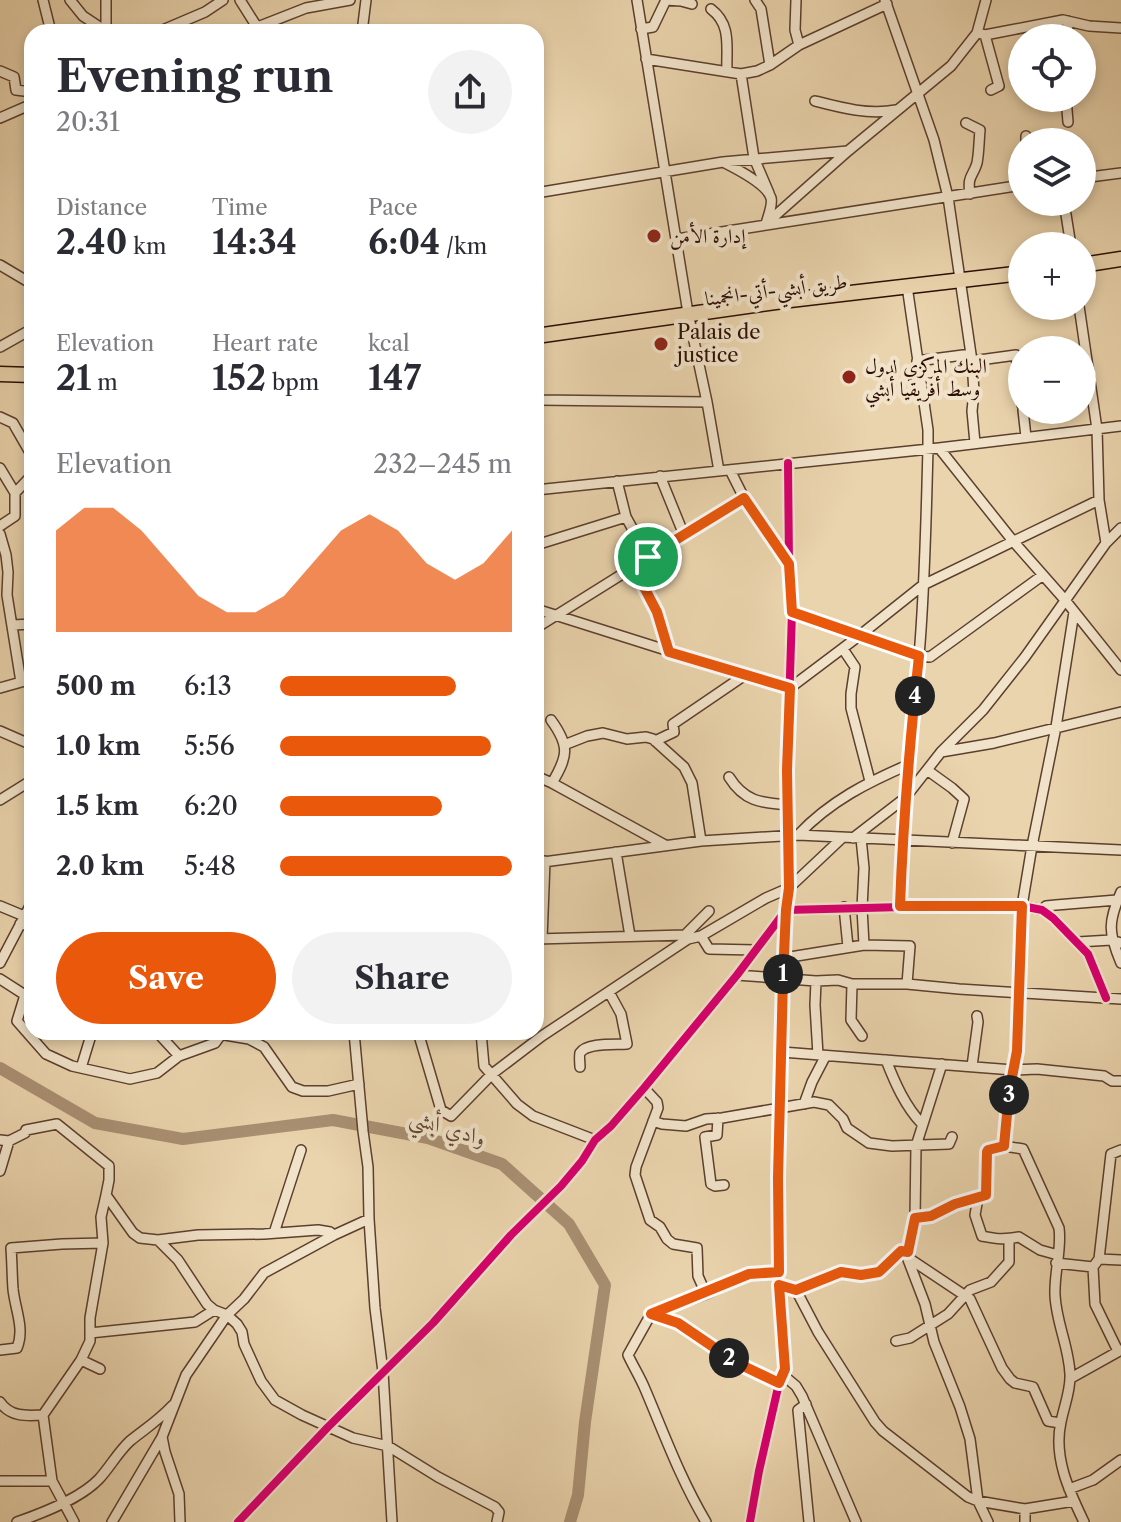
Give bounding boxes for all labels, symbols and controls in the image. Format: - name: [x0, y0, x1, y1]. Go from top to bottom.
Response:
- map controls: [1008, 24, 1096, 424]
- button: locate: [1008, 24, 1096, 112]
- text: Evening run: [56, 49, 333, 103]
- button: share: [428, 50, 512, 134]
- text: 20:31: [56, 106, 120, 138]
- button: layers: [1008, 128, 1096, 216]
- text: Distance: [56, 194, 147, 221]
- text: Time: [212, 194, 268, 221]
- text: Pace: [368, 194, 418, 221]
- text: 2.40: [56, 221, 127, 263]
- text: 14:34: [212, 221, 297, 263]
- text: 6:04: [368, 221, 440, 263]
- place label: إدارة الأمن: [670, 221, 747, 250]
- marker: إدارة الأمن: [645, 227, 663, 245]
- button: +: [1008, 232, 1096, 320]
- text: km: [127, 233, 166, 260]
- text: /km: [440, 233, 487, 260]
- street label: طريق أبشي-أتي-انجمينا: [703, 267, 849, 318]
- place label: Palais de justice: [674, 320, 760, 367]
- text: Elevation: [56, 330, 154, 357]
- text: Heart rate: [212, 330, 318, 357]
- text: kcal: [368, 330, 410, 357]
- marker: Palais de justice: [652, 335, 670, 353]
- button: −: [1008, 336, 1096, 424]
- place label: البنك المركزي لدول وسط أفريقيا أبشي: [865, 354, 987, 408]
- text: 21: [56, 357, 91, 399]
- text: 152: [212, 357, 266, 399]
- text: 147: [368, 357, 421, 399]
- marker: البنك المركزي لدول وسط أفريقيا أبشي: [840, 368, 858, 386]
- text: m: [91, 369, 118, 396]
- text: bpm: [266, 369, 319, 396]
- text: Elevation: [56, 448, 172, 480]
- text: 232–245 m: [373, 448, 512, 480]
- pin: [614, 523, 682, 591]
- icon: arrive: [626, 535, 670, 579]
- text: 500 m: [56, 670, 136, 702]
- text: 6:13: [184, 670, 232, 702]
- pin: 4: [895, 676, 935, 716]
- text: 4: [908, 682, 922, 709]
- text: 1.0 km: [56, 730, 141, 762]
- text: 5:56: [184, 730, 235, 762]
- text: 1.5 km: [56, 790, 139, 822]
- text: 6:20: [184, 790, 238, 822]
- text: 2.0 km: [56, 850, 144, 882]
- text: 5:48: [184, 850, 236, 882]
- button: Save: [56, 932, 276, 1024]
- button: Share: [292, 932, 512, 1024]
- pin: 1: [763, 954, 803, 994]
- text: 1: [778, 960, 788, 987]
- pin: 3: [989, 1075, 1029, 1115]
- text: 3: [1003, 1081, 1015, 1108]
- water label: وادي أبشي: [404, 1101, 490, 1159]
- pin: 2: [709, 1338, 749, 1378]
- text: 2: [723, 1344, 736, 1371]

